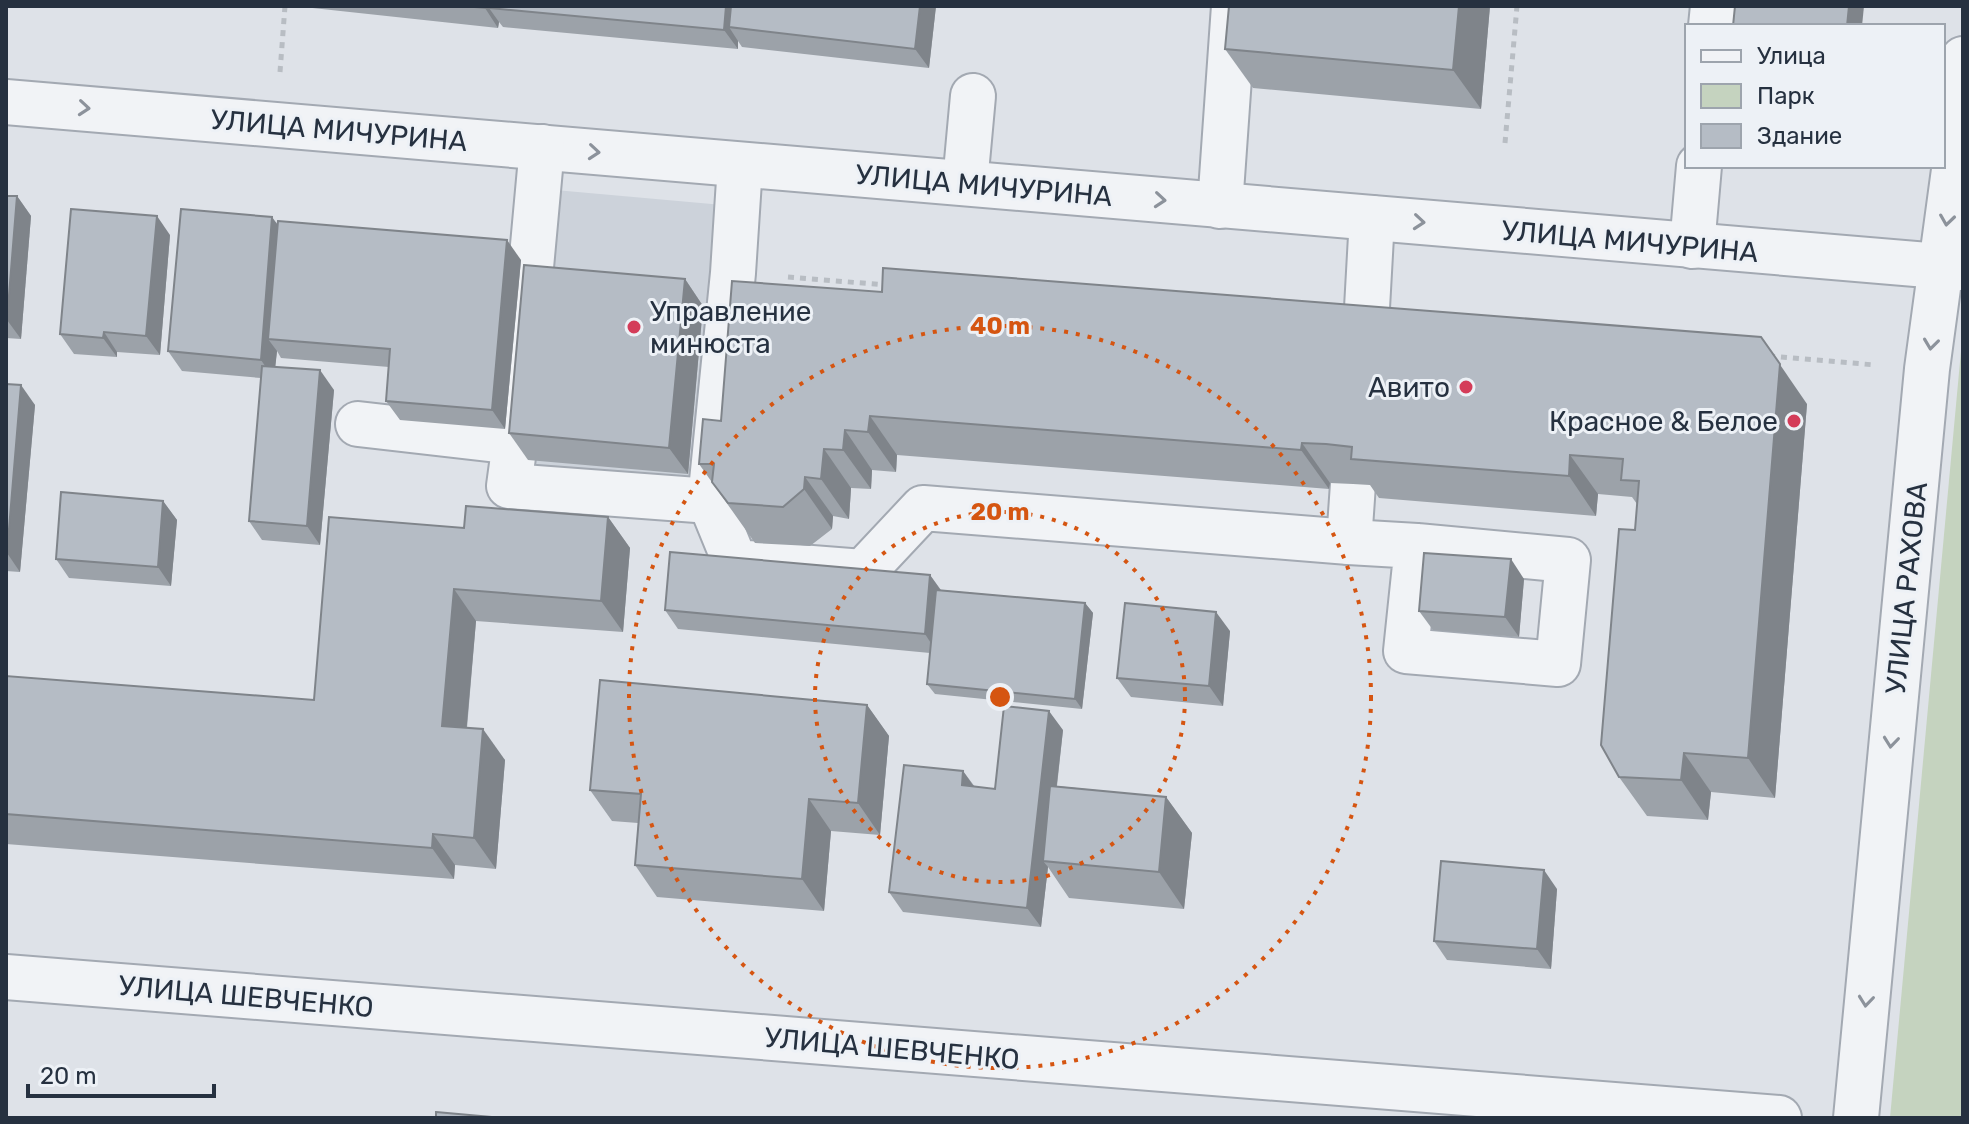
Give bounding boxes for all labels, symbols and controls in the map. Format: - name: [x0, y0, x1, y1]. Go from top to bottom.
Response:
- legend: [1685, 24, 1945, 168]
- text: Улица: [1757, 42, 1826, 70]
- text: Парк: [1757, 82, 1815, 110]
- one-way arrow: [78, 99, 91, 116]
- street label: УЛИЦА МИЧУРИНА: [209, 103, 469, 158]
- text: Здание: [1757, 122, 1842, 150]
- one-way arrow: [588, 143, 601, 160]
- street label: УЛИЦА МИЧУРИНА: [854, 158, 1114, 213]
- one-way arrow: [1154, 192, 1167, 209]
- one-way arrow: [1939, 213, 1956, 227]
- one-way arrow: [1413, 214, 1426, 231]
- street label: УЛИЦА МИЧУРИНА: [1500, 214, 1760, 269]
- place label: Управление минюста: [650, 295, 812, 360]
- text: 40 m: [970, 312, 1030, 340]
- marker: Управление минюста: [625, 318, 643, 336]
- one-way arrow: [1922, 338, 1939, 351]
- place label: Авито: [1368, 371, 1450, 404]
- marker: Авито: [1457, 378, 1475, 396]
- place label: Красное & Белое: [1549, 405, 1778, 438]
- marker: Красное & Белое: [1785, 412, 1803, 430]
- street label: УЛИЦА РАХОВА: [1879, 480, 1934, 696]
- text: 20 m: [970, 498, 1030, 526]
- centre of rings: [986, 683, 1014, 711]
- one-way arrow: [1883, 736, 1900, 749]
- street label: УЛИЦА ШЕВЧЕНКО: [117, 969, 375, 1024]
- one-way arrow: [1858, 995, 1875, 1008]
- street label: УЛИЦА ШЕВЧЕНКО: [763, 1021, 1021, 1076]
- scale bar: [28, 1048, 214, 1098]
- text: 20 m: [40, 1062, 97, 1090]

